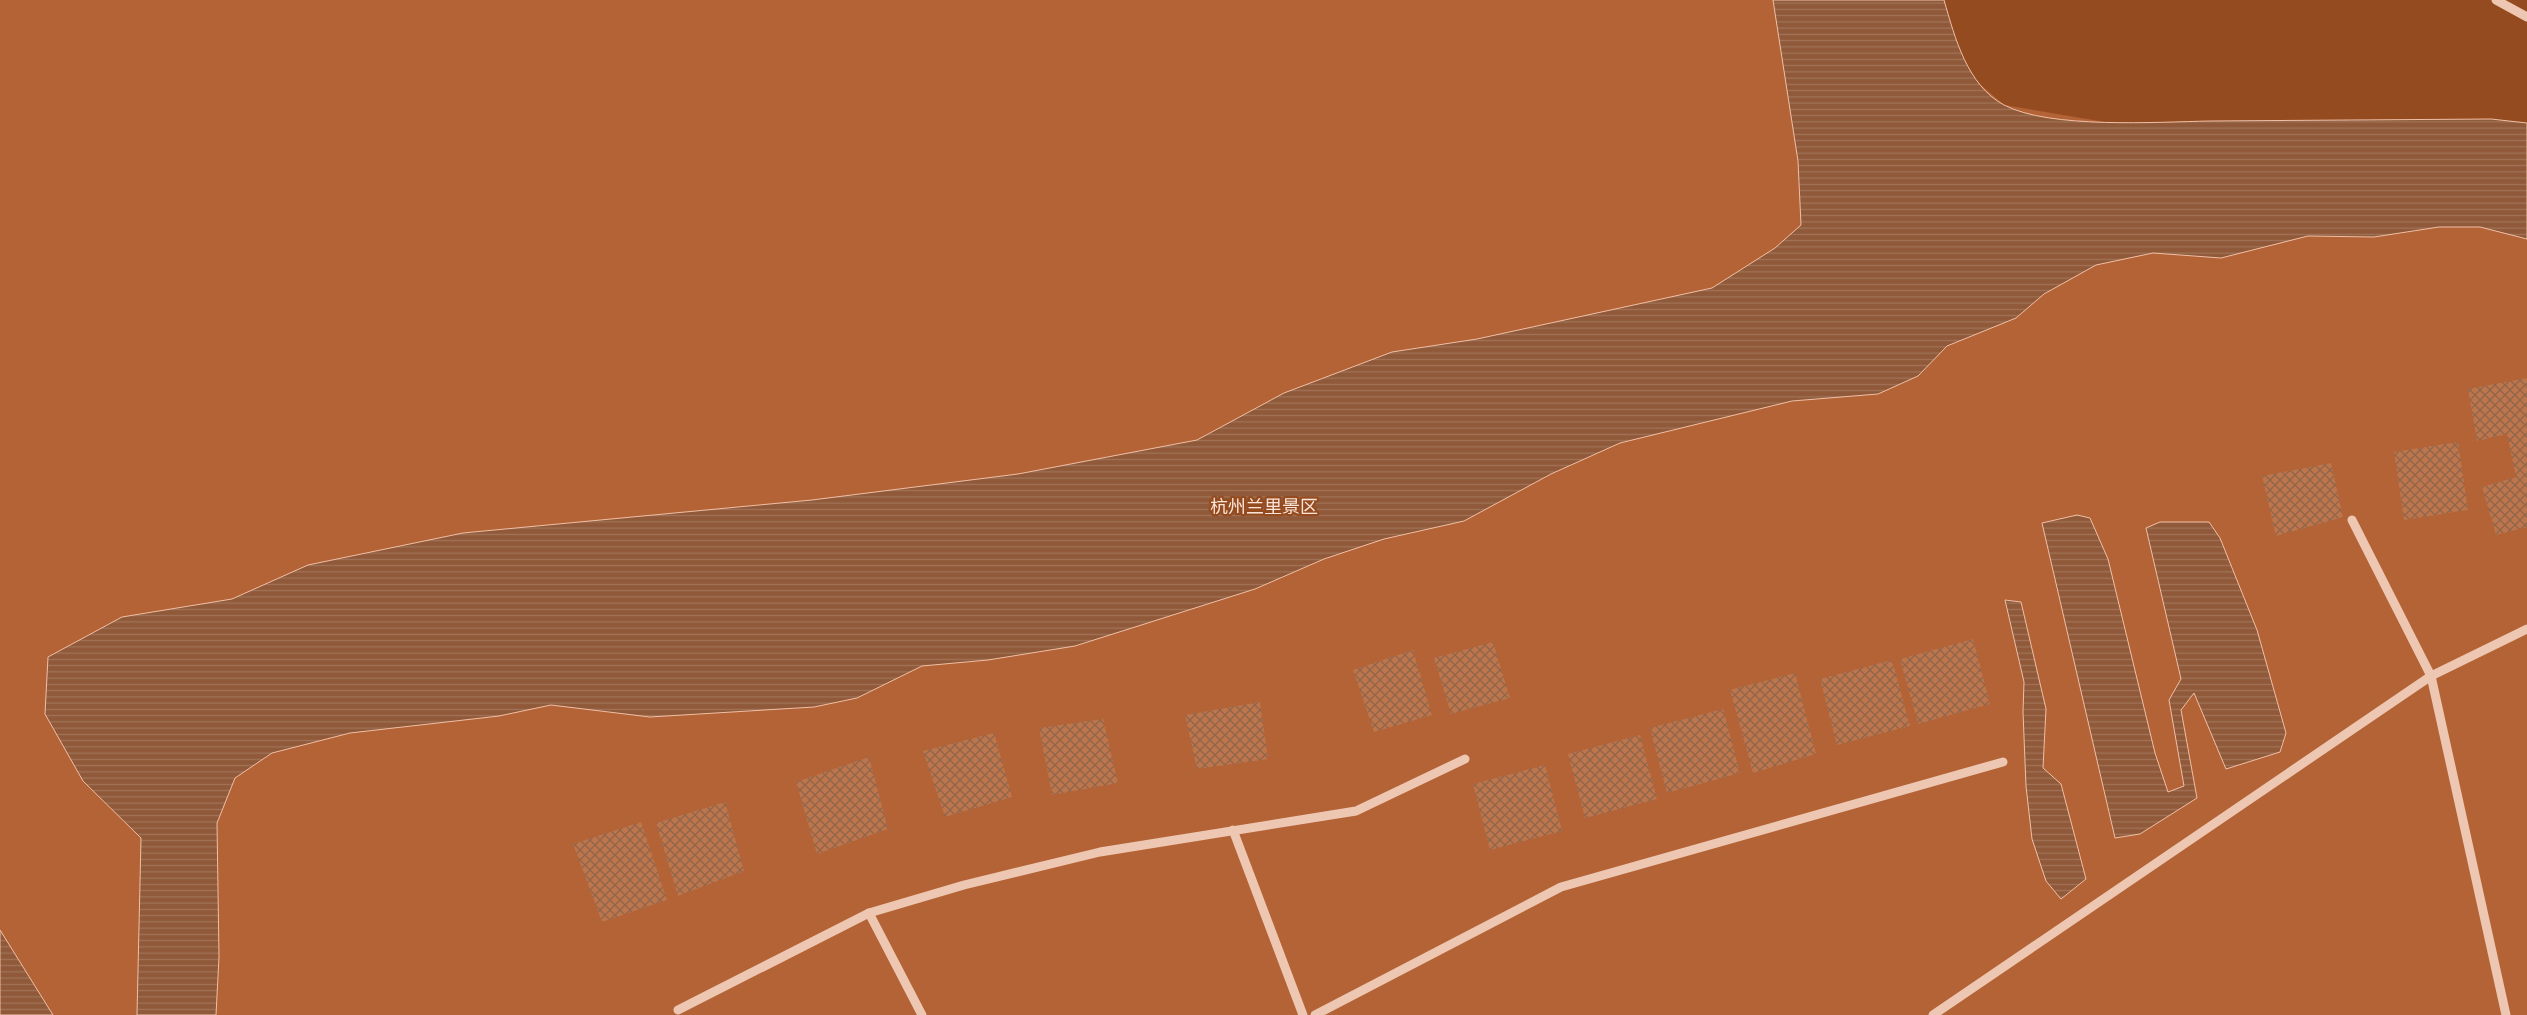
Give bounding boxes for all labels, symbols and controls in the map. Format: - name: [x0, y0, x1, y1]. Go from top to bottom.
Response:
- park label: 杭州兰里景区: [1210, 497, 1318, 517]

